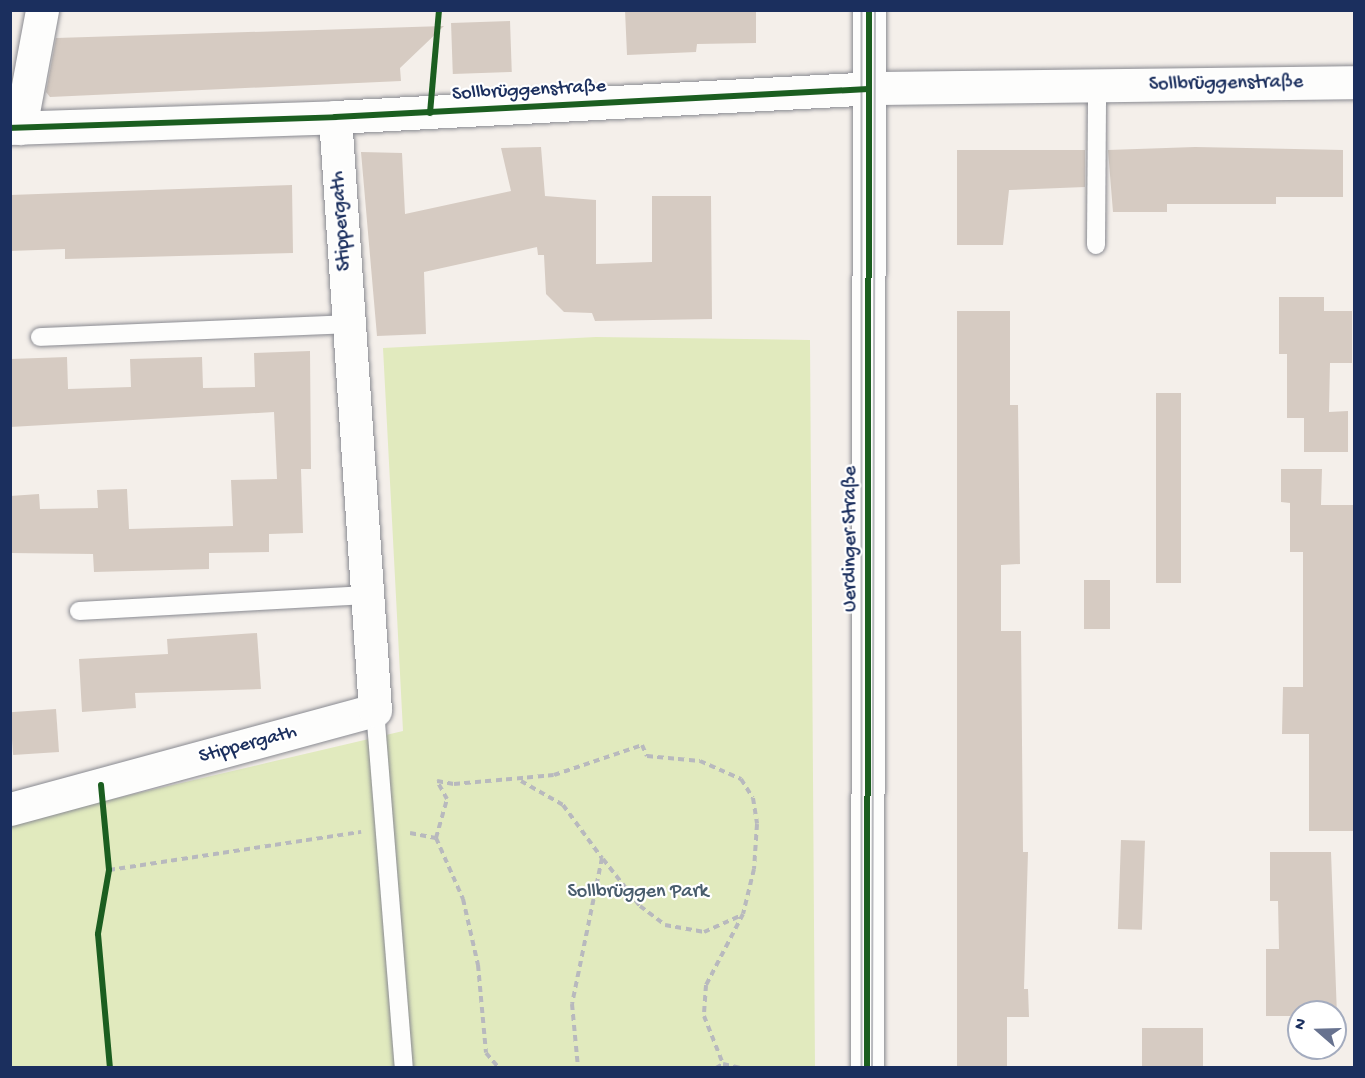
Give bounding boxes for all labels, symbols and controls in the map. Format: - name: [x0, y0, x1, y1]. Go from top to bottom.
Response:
- street label: Sollbrüggenstraße: [1149, 71, 1303, 97]
- street label: Sollbrüggenstraße: [451, 75, 607, 107]
- street label: Stippergath: [327, 170, 357, 272]
- street label: Uerdinger Straße: [839, 466, 863, 612]
- street label: Stippergath: [196, 720, 300, 770]
- park label: Sollbrüggen Park: [568, 880, 708, 904]
- north arrow: [1287, 1000, 1347, 1060]
- text: N: [1291, 1016, 1312, 1033]

